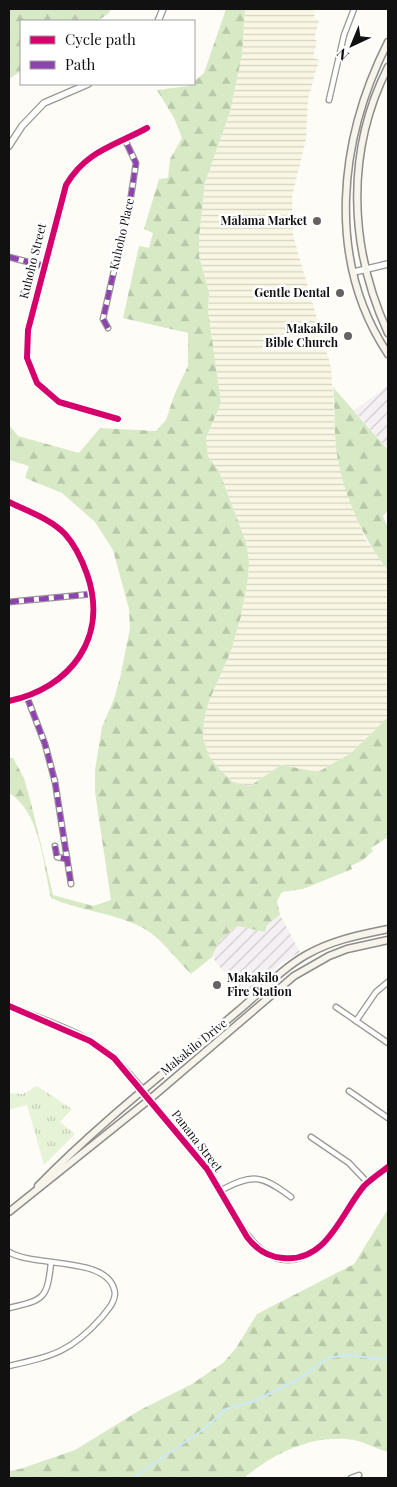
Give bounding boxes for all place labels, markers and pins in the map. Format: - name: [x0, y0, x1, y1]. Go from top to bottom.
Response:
- place label: Mālama Market: [220, 212, 308, 228]
- marker: Mālama Market: [311, 215, 323, 227]
- place label: Gentle Dental: [254, 284, 330, 300]
- marker: Gentle Dental: [334, 287, 346, 299]
- place label: Makakilo Bible Church: [265, 320, 339, 350]
- marker: Makakilo Bible Church: [342, 330, 354, 342]
- place label: Makakilo Fire Station: [227, 969, 292, 999]
- marker: Makakilo Fire Station: [211, 979, 223, 991]

